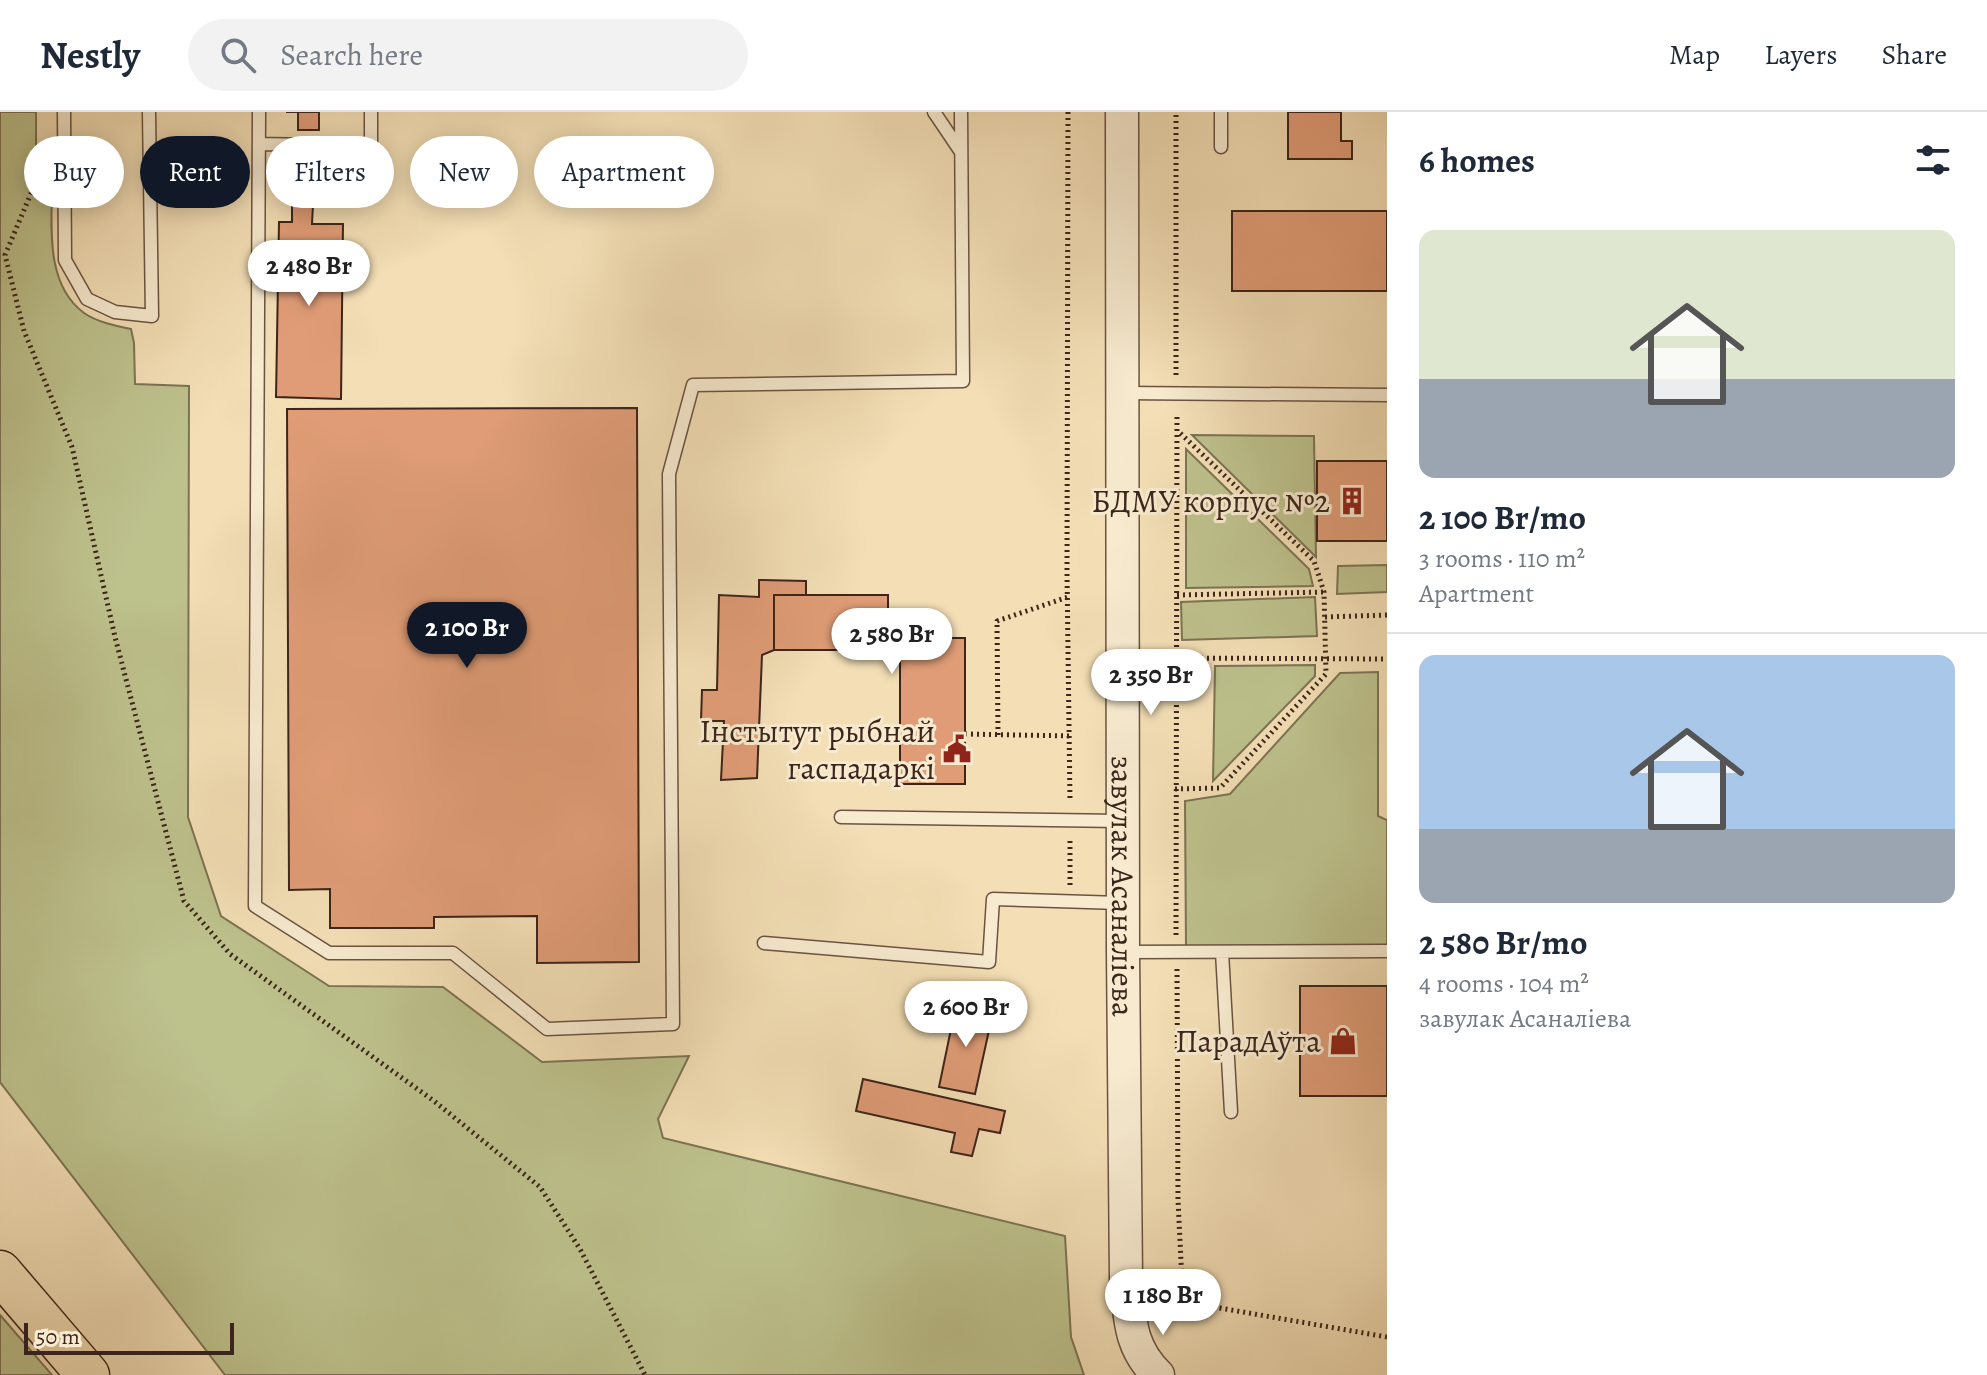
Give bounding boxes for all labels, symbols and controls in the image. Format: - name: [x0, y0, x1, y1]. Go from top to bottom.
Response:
- search box: [188, 19, 748, 91]
- text: Nestly: [40, 29, 140, 81]
- icon: search: [216, 33, 260, 77]
- text: Search here: [280, 35, 423, 75]
- text: Map: [1669, 36, 1720, 74]
- text: Layers: [1764, 36, 1837, 74]
- text: Share: [1881, 36, 1947, 74]
- chip: Buy: [24, 136, 124, 208]
- chip: Rent: [140, 136, 250, 208]
- chip: Filters: [266, 136, 394, 208]
- chip: New: [410, 136, 518, 208]
- chip: Apartment: [534, 136, 714, 208]
- text: 6 homes: [1419, 137, 1535, 184]
- icon: filters: [1911, 138, 1955, 182]
- pin: 2 480 Br: [226, 240, 392, 308]
- text: 2 480 Br: [266, 248, 352, 283]
- icon: home: [1615, 282, 1759, 426]
- place label: БДМУ корпус №2: [1092, 479, 1330, 523]
- building icon: БДМУ корпус №2: [1337, 486, 1367, 516]
- text: 2 100 Br/mo: [1419, 494, 1586, 541]
- text: 3 rooms · 110 m²: [1419, 541, 1585, 576]
- text: Apartment: [1419, 576, 1534, 611]
- pin: 2 100 Br: [384, 602, 550, 670]
- pin: 2 580 Br: [809, 608, 975, 676]
- text: 2 100 Br: [425, 610, 509, 645]
- text: 2 580 Br: [849, 616, 935, 651]
- pin: 2 350 Br: [1068, 649, 1234, 717]
- text: 2 350 Br: [1109, 657, 1193, 692]
- icon: home: [1615, 707, 1759, 851]
- place label: Інстытут рыбнай гаспадаркі: [699, 709, 935, 790]
- public building icon: Інстытут рыбнай гаспадаркі: [942, 734, 972, 764]
- street label: завулак Асаналіева: [1101, 755, 1146, 1017]
- text: 2 580 Br/mo: [1419, 919, 1588, 966]
- text: 4 rooms · 104 m²: [1419, 966, 1589, 1001]
- pin: 2 600 Br: [883, 981, 1049, 1049]
- text: 2 600 Br: [923, 989, 1009, 1024]
- text: завулак Асаналіева: [1419, 1001, 1631, 1036]
- place label: ПарадАўта: [1175, 1019, 1321, 1063]
- shop icon: ПарадАўта: [1328, 1026, 1358, 1056]
- pin: 1 180 Br: [1080, 1269, 1246, 1337]
- text: 1 180 Br: [1123, 1277, 1203, 1312]
- scale bar: [24, 1319, 234, 1355]
- text: 50 m: [36, 1322, 80, 1352]

